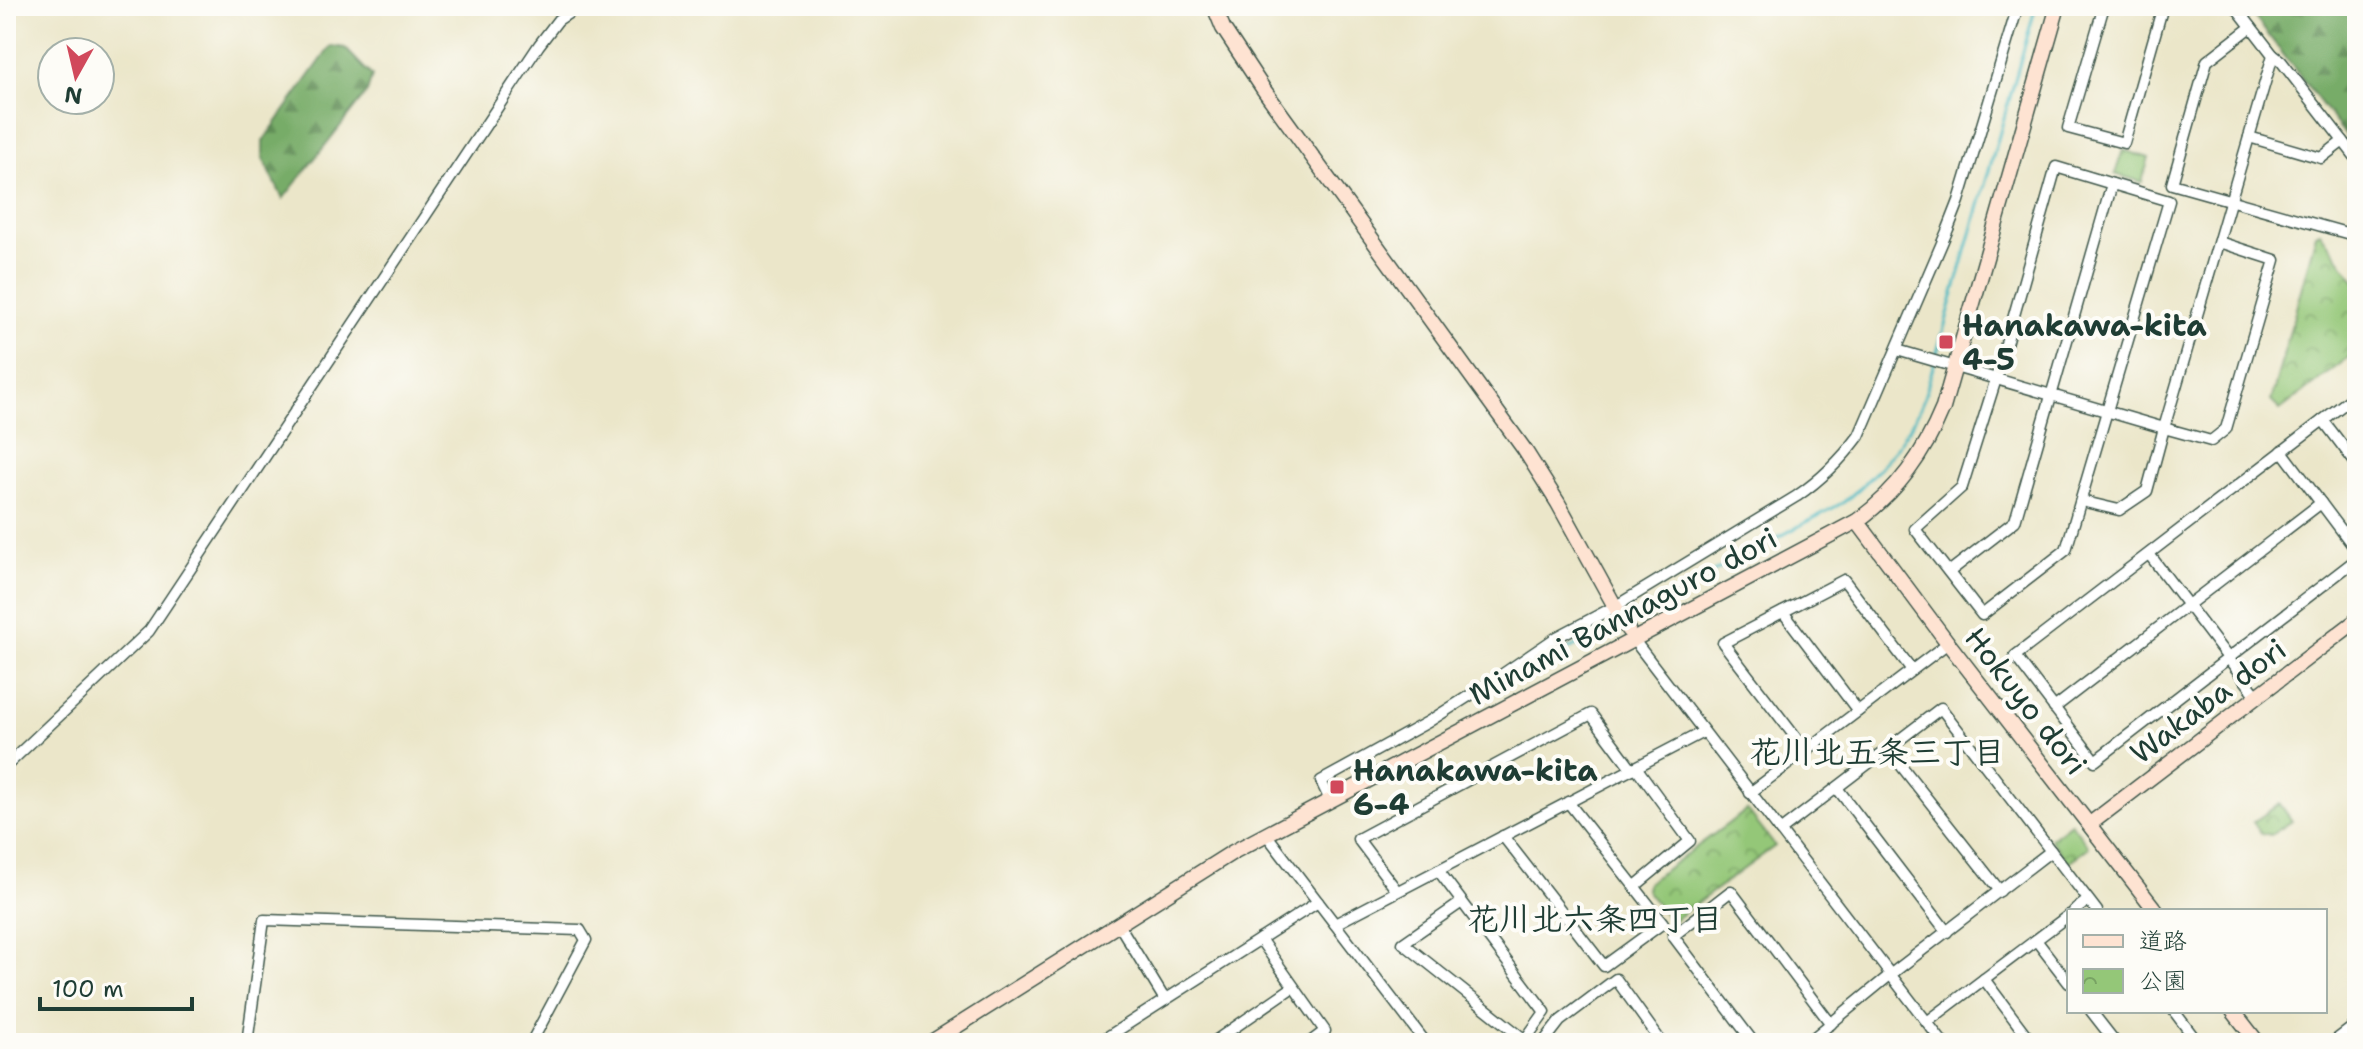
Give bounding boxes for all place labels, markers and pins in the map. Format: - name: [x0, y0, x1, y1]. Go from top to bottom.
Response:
- place label: Hanakawa-kita 4-5: [1962, 305, 2207, 380]
- marker: Hanakawa-kita 4-5: [1937, 333, 1955, 351]
- place label: Hanakawa-kita 6-4: [1353, 750, 1598, 825]
- marker: Hanakawa-kita 6-4: [1328, 778, 1346, 796]

